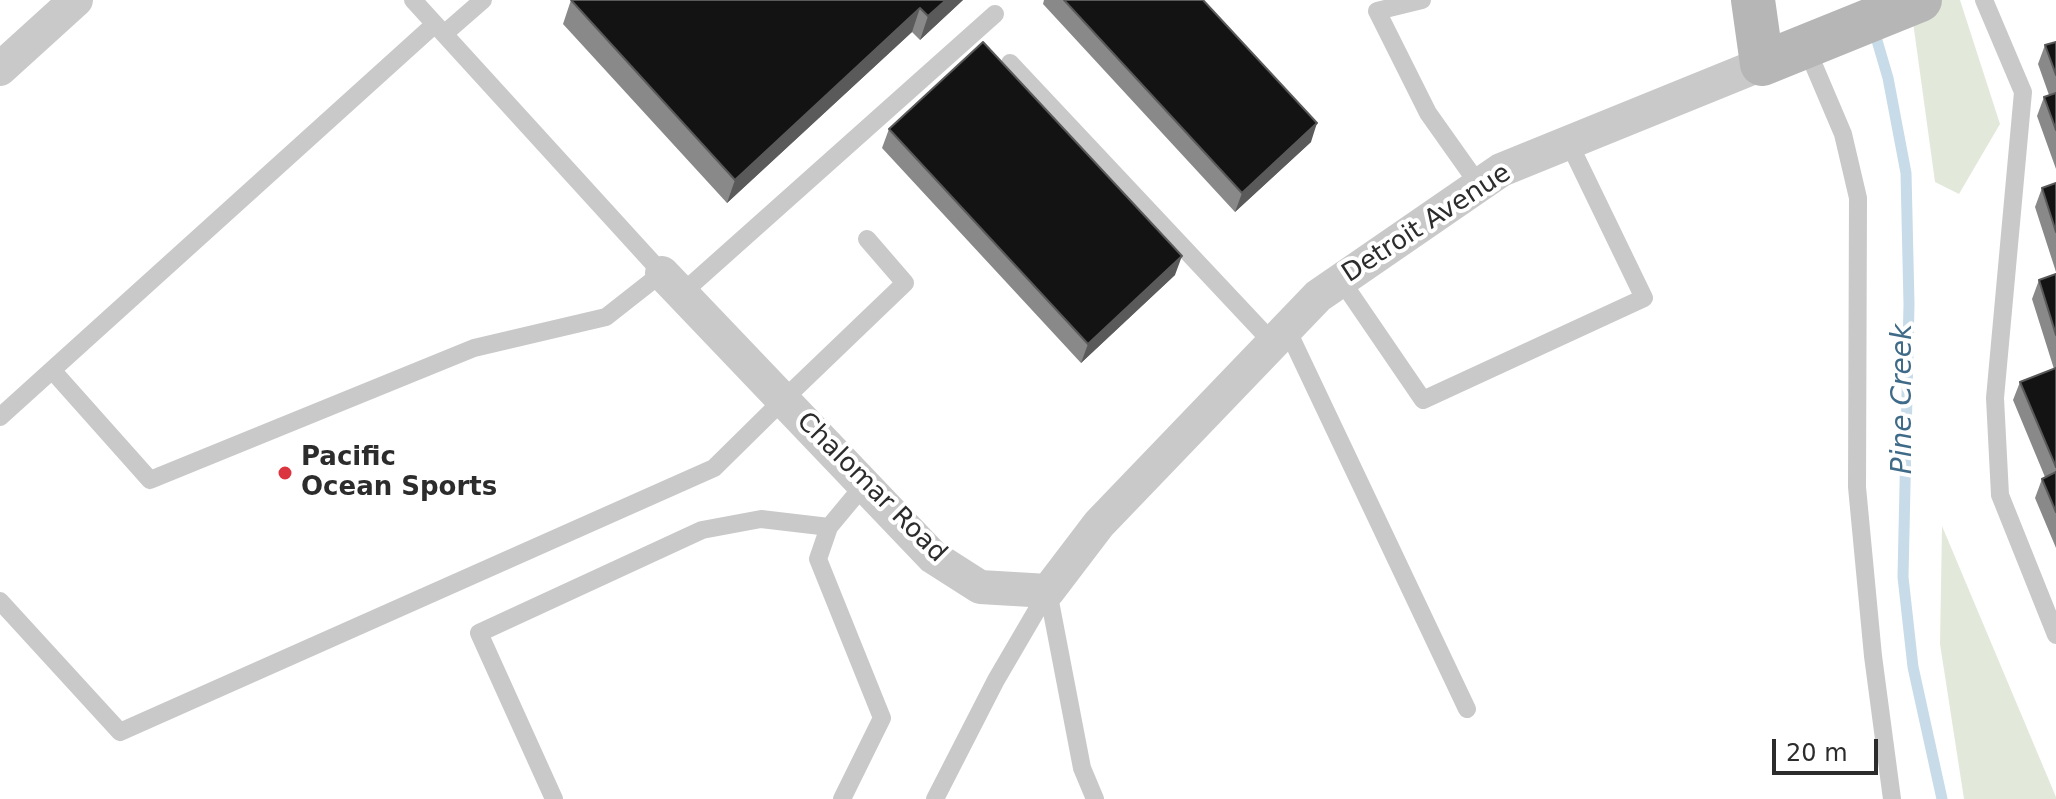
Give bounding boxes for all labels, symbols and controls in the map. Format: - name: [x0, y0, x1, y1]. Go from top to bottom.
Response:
- street label: Detroit Avenue: [1337, 158, 1517, 290]
- water label: Pine Creek: [1887, 324, 1921, 474]
- street label: Chalomar Road: [790, 407, 952, 569]
- place label: Pacific Ocean Sports: [301, 442, 497, 504]
- marker: Pacific Ocean Sports: [276, 464, 294, 482]
- scale bar: [1776, 723, 1882, 773]
- text: 20 m: [1786, 739, 1848, 767]

